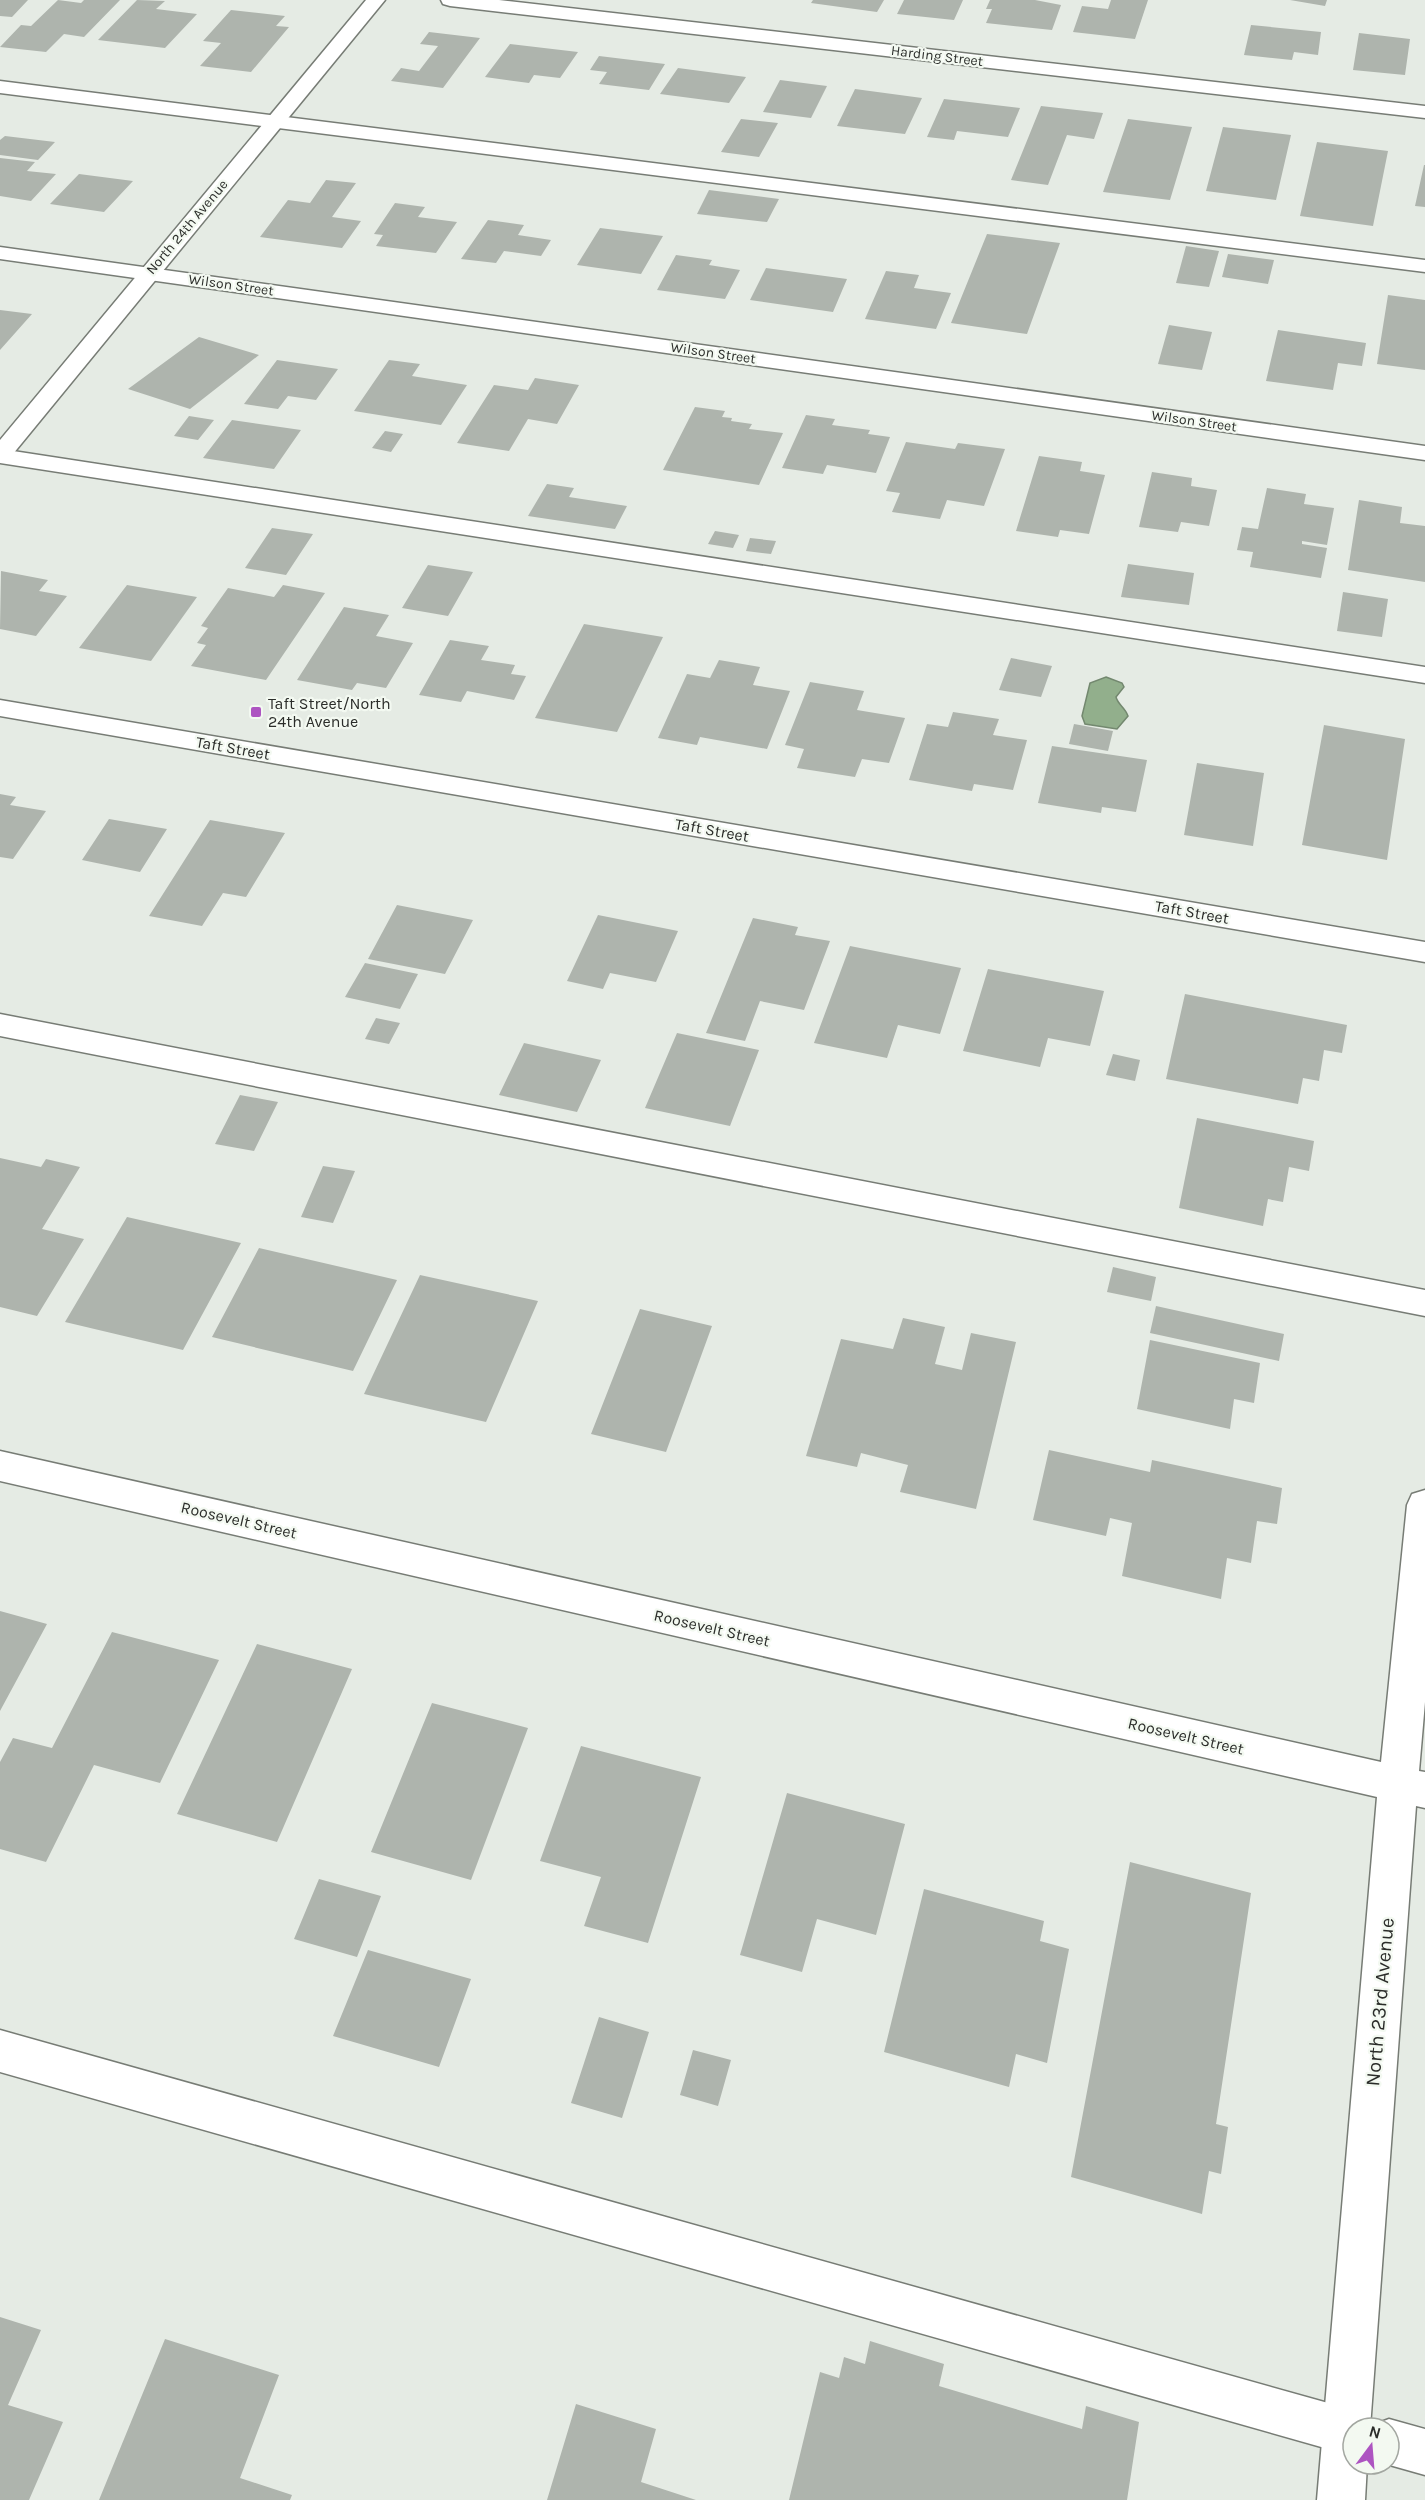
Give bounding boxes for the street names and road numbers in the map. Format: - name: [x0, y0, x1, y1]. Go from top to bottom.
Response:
- street label: Harding Street: [890, 42, 984, 70]
- street label: North 24th Avenue: [142, 176, 232, 278]
- street label: Wilson Street: [187, 271, 275, 299]
- street label: Wilson Street: [669, 339, 757, 367]
- street label: Wilson Street: [1150, 407, 1238, 435]
- street label: Taft Street: [195, 732, 271, 764]
- street label: Taft Street: [674, 814, 750, 846]
- street label: Taft Street: [1154, 896, 1230, 928]
- street label: Roosevelt Street: [179, 1497, 299, 1543]
- street label: Roosevelt Street: [652, 1605, 772, 1651]
- street label: Roosevelt Street: [1126, 1713, 1246, 1759]
- street label: North 23rd Avenue: [1361, 1917, 1399, 2087]

